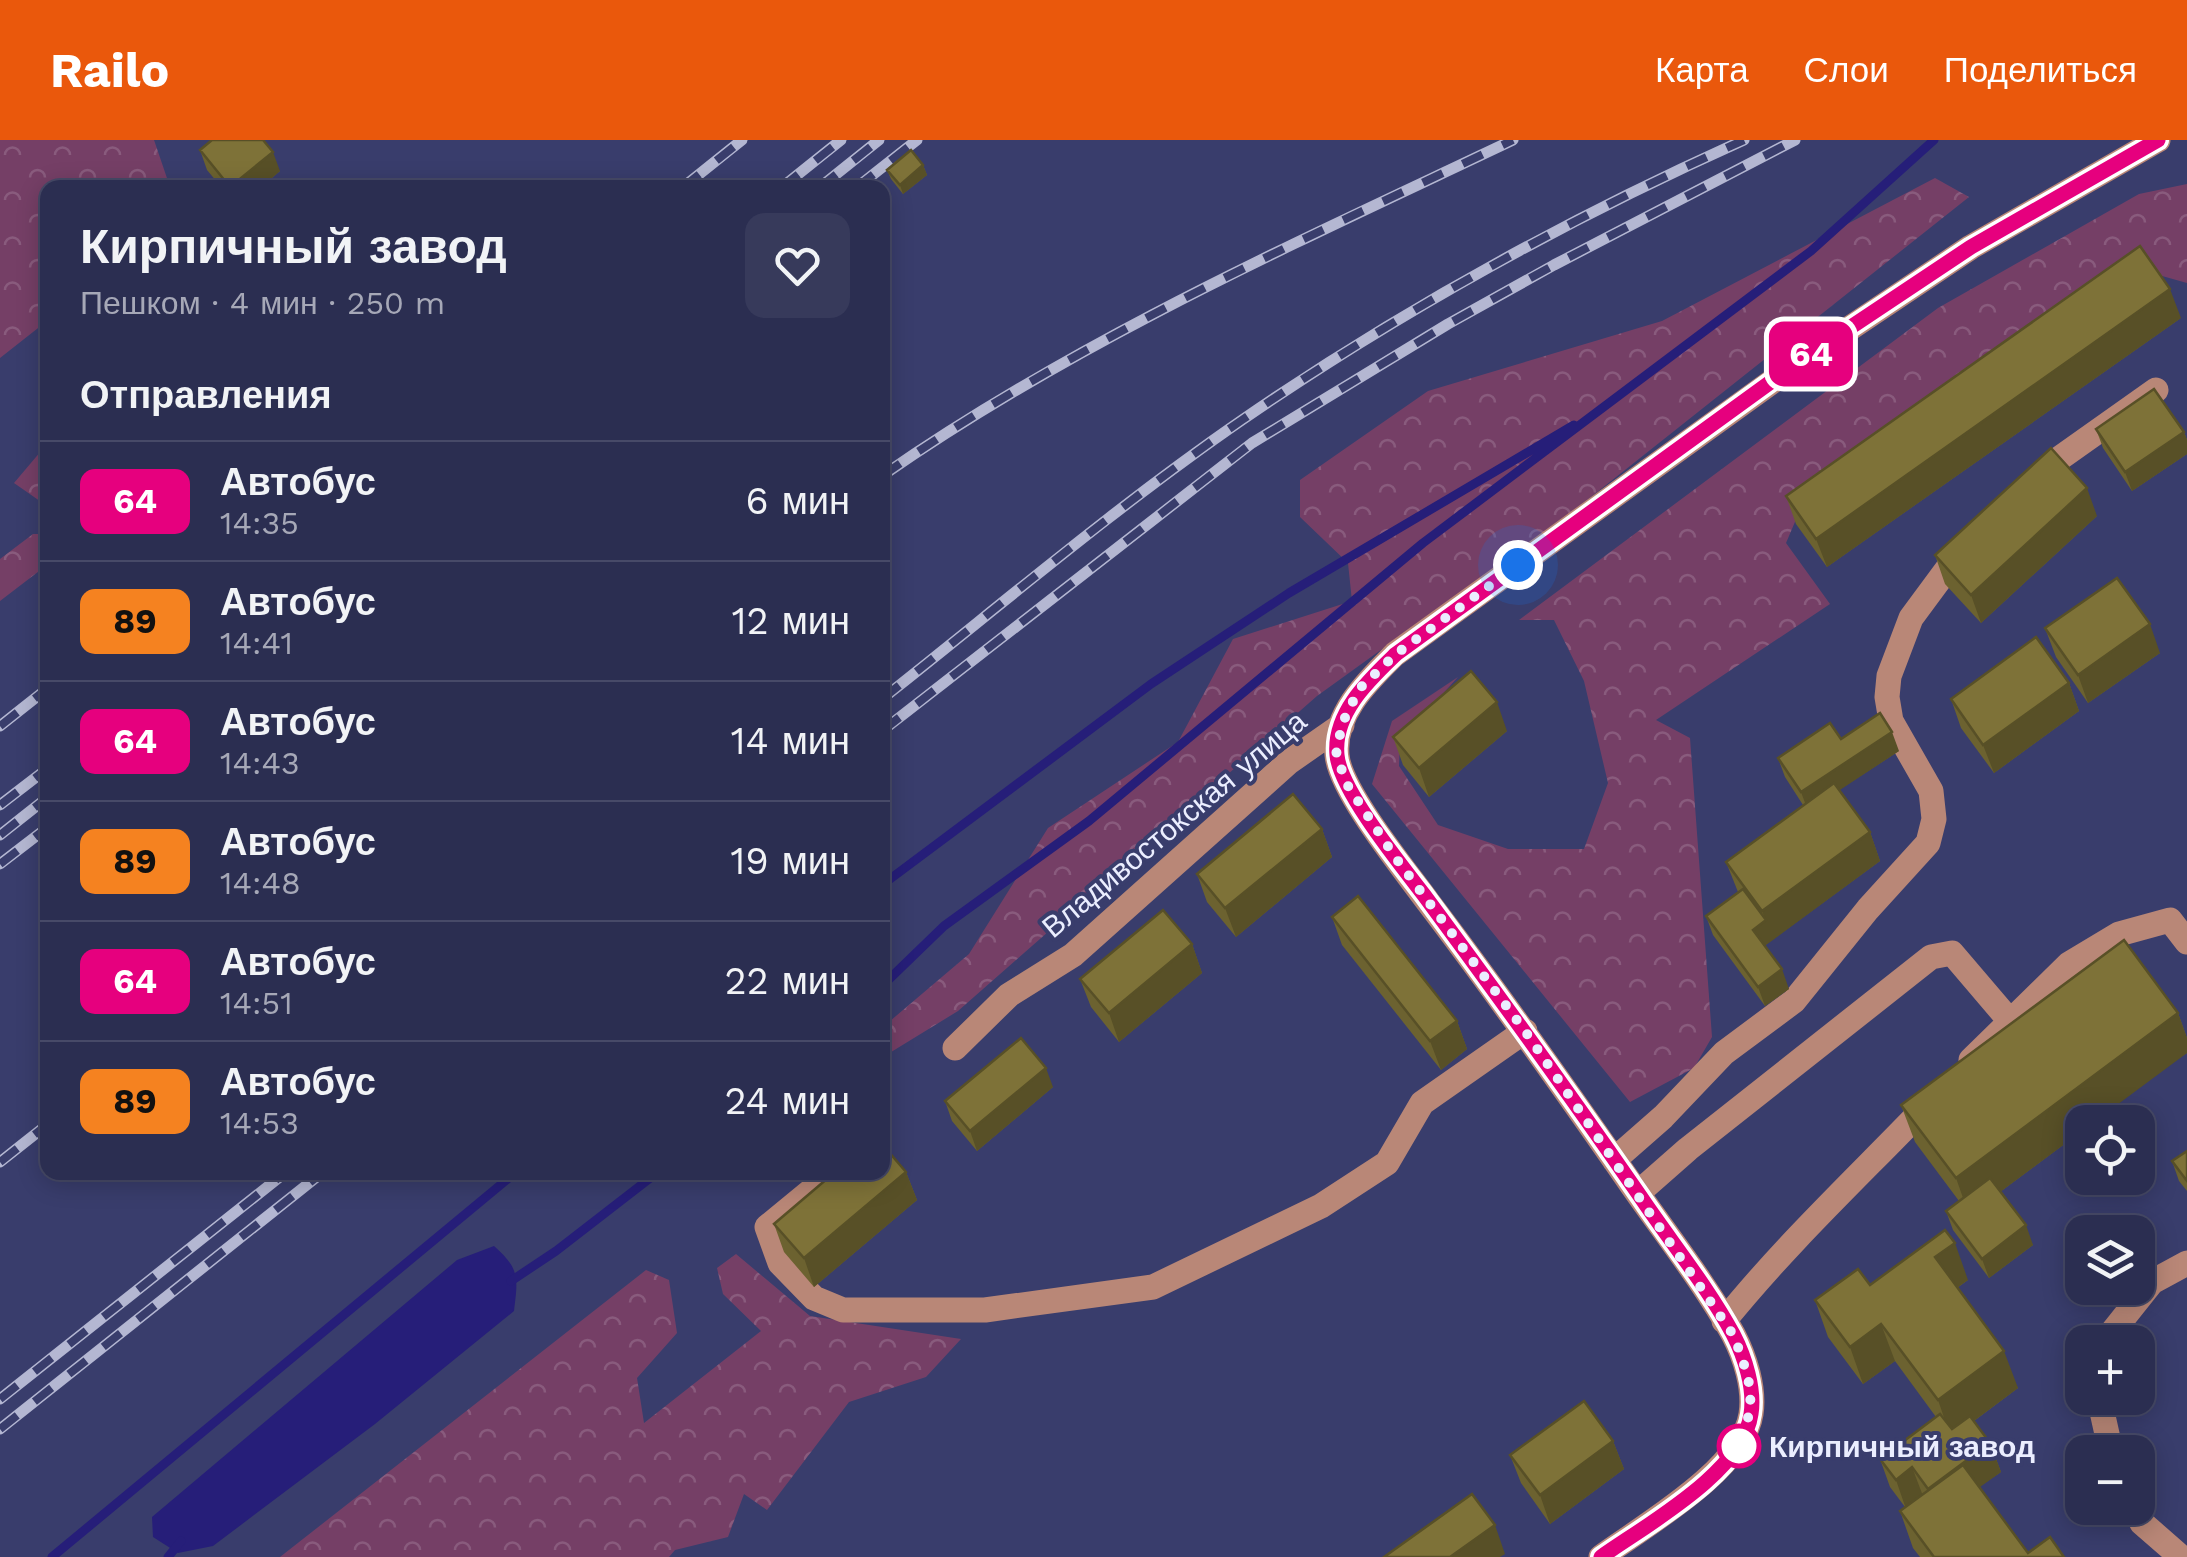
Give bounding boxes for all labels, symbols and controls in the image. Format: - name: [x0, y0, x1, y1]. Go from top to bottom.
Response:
- text: Railo: [50, 42, 169, 99]
- text: Карта: [1655, 49, 1749, 91]
- text: Слои: [1804, 49, 1889, 91]
- text: Поделиться: [1944, 49, 2137, 91]
- button: heart: [745, 213, 850, 318]
- text: Кирпичный завод: [80, 218, 507, 275]
- text: Пешком · 4 мин · 250 m: [80, 284, 445, 322]
- line badge: 64: [1766, 322, 1856, 386]
- text: 64: [1789, 333, 1833, 375]
- text: Отправления: [80, 373, 332, 417]
- text: Автобус: [220, 460, 376, 504]
- text: 6 мин: [746, 479, 850, 523]
- text: 64: [113, 480, 157, 522]
- text: 14:35: [220, 504, 299, 542]
- your location: [1493, 540, 1543, 590]
- text: Автобус: [220, 580, 376, 624]
- text: 12 мин: [732, 599, 850, 643]
- text: 89: [113, 600, 157, 642]
- text: 14:41: [220, 624, 293, 662]
- text: Автобус: [220, 700, 376, 744]
- street label: Владивостокская улица: [1035, 703, 1313, 945]
- text: 14 мин: [731, 719, 850, 763]
- text: 64: [113, 720, 157, 762]
- text: 14:43: [220, 744, 300, 782]
- text: Автобус: [220, 820, 376, 864]
- text: 19 мин: [730, 839, 850, 883]
- text: 89: [113, 840, 157, 882]
- text: 14:48: [220, 864, 301, 902]
- text: Автобус: [220, 940, 376, 984]
- text: 22 мин: [724, 959, 850, 1003]
- text: 64: [113, 960, 157, 1002]
- text: 14:51: [220, 984, 293, 1022]
- text: Автобус: [220, 1060, 376, 1104]
- text: 24 мин: [724, 1079, 850, 1123]
- text: 89: [113, 1080, 157, 1122]
- text: 14:53: [220, 1104, 299, 1142]
- map controls: [2065, 1105, 2155, 1525]
- button: locate: [2065, 1105, 2155, 1195]
- button: layers: [2065, 1215, 2155, 1305]
- button: +: [2065, 1325, 2155, 1415]
- marker: Кирпичный завод: [1718, 1425, 1760, 1467]
- place label: Кирпичный завод: [1769, 1429, 2035, 1464]
- button: −: [2065, 1435, 2155, 1525]

